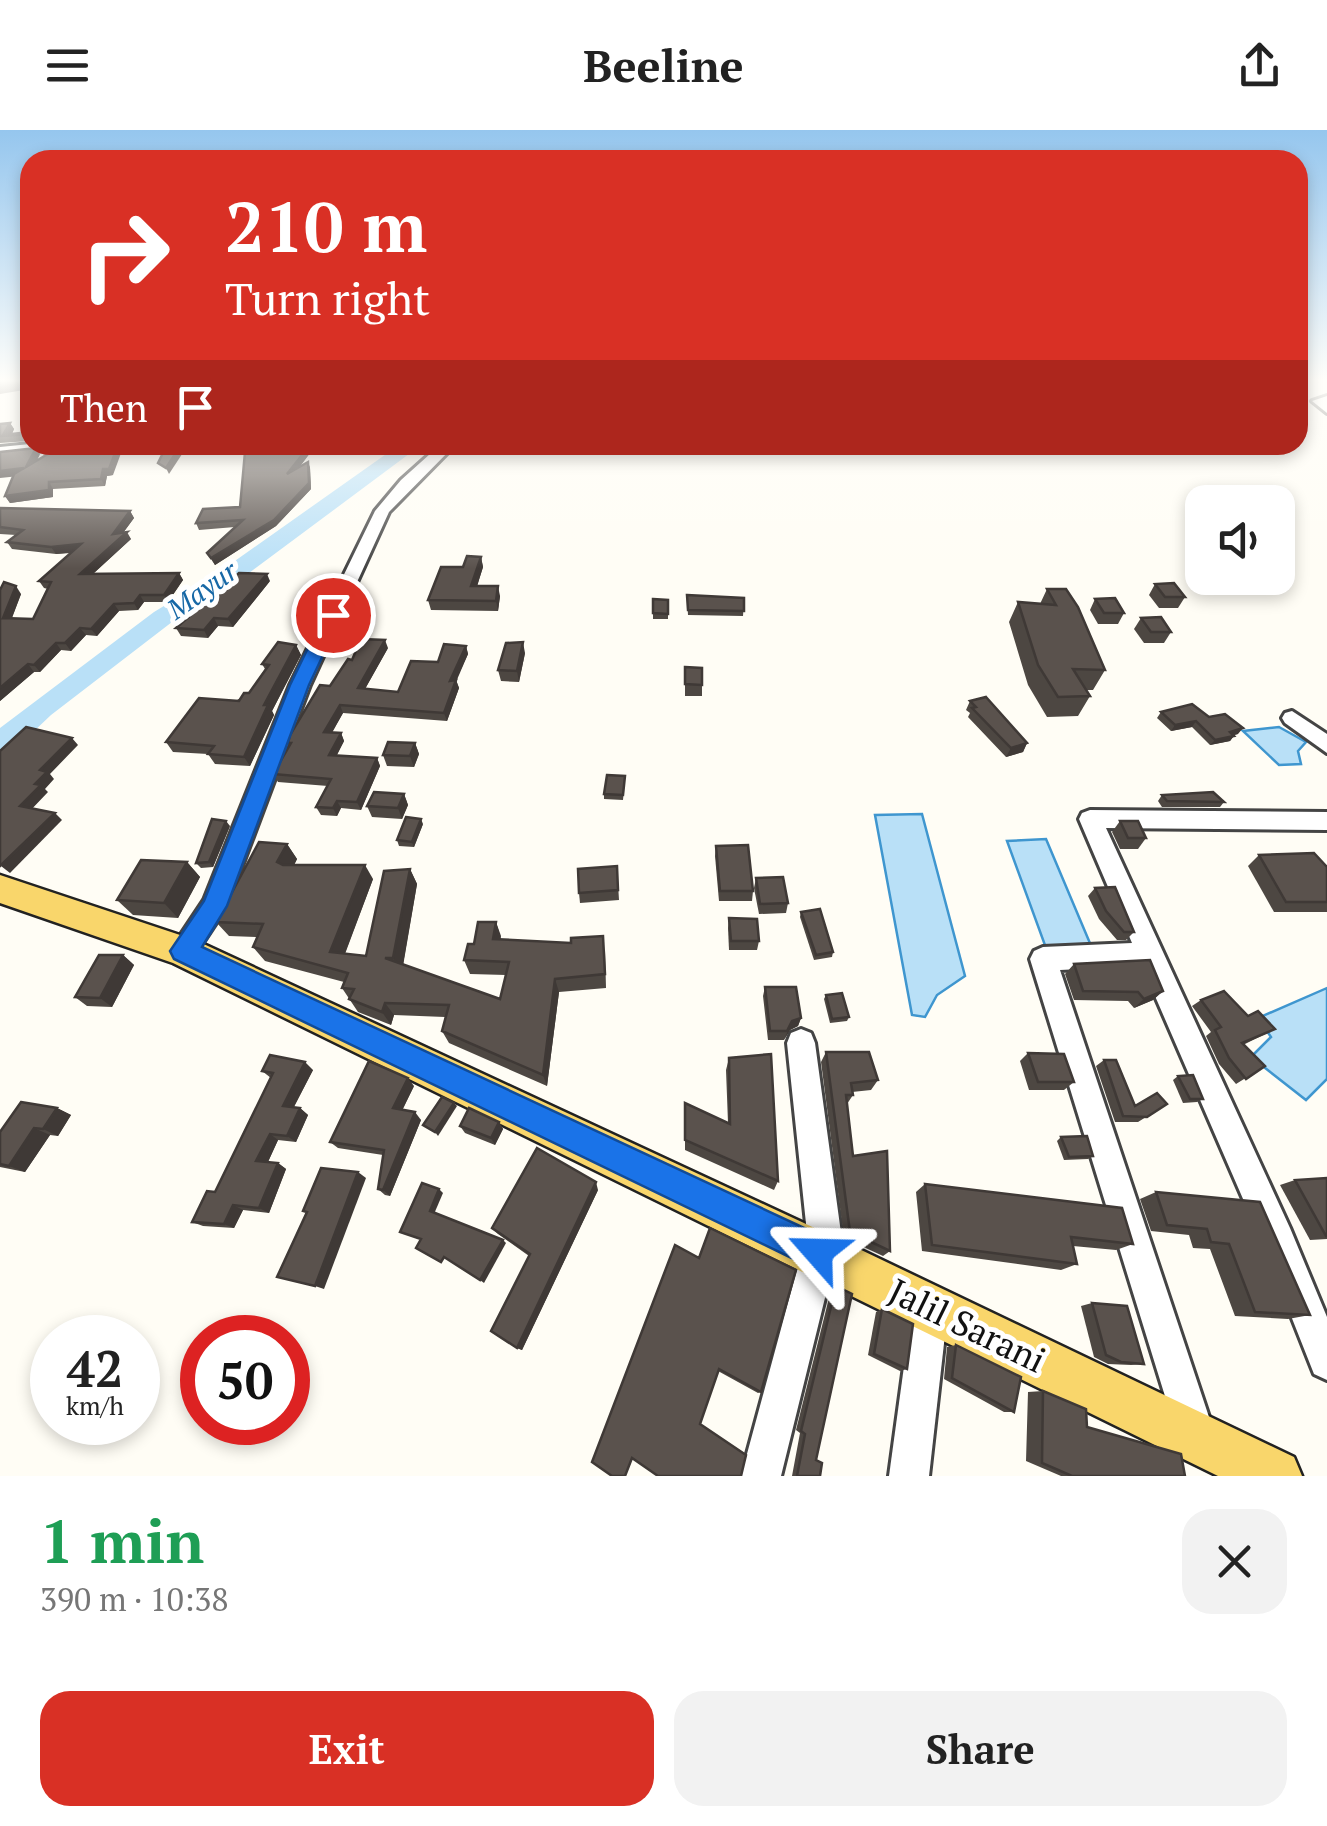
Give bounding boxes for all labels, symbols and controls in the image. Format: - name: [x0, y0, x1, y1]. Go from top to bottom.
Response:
- text: Beeline: [583, 35, 744, 95]
- icon: menu: [40, 38, 95, 93]
- icon: share: [1232, 38, 1287, 93]
- text: 210 m: [225, 179, 427, 272]
- icon: right: [60, 190, 190, 320]
- text: Turn right: [225, 268, 430, 328]
- icon: arrive: [168, 380, 223, 435]
- text: Then: [60, 383, 148, 433]
- map controls: [1185, 485, 1295, 595]
- button: sound: [1185, 485, 1295, 595]
- water label: Mayur: [158, 551, 245, 628]
- pin: [291, 573, 376, 658]
- icon: arrive: [306, 588, 361, 643]
- position arrow: [766, 1200, 870, 1304]
- street label: Jalil Sarani: [882, 1267, 1053, 1383]
- speed limit sign: 50: [180, 1315, 310, 1445]
- text: 42: [67, 1335, 123, 1401]
- text: km/h: [66, 1389, 124, 1422]
- text: 1 min: [40, 1501, 204, 1580]
- button: close: [1182, 1509, 1287, 1614]
- text: 390 m · 10:38: [40, 1578, 228, 1620]
- button: Exit: [40, 1691, 654, 1806]
- button: Share: [674, 1691, 1287, 1806]

